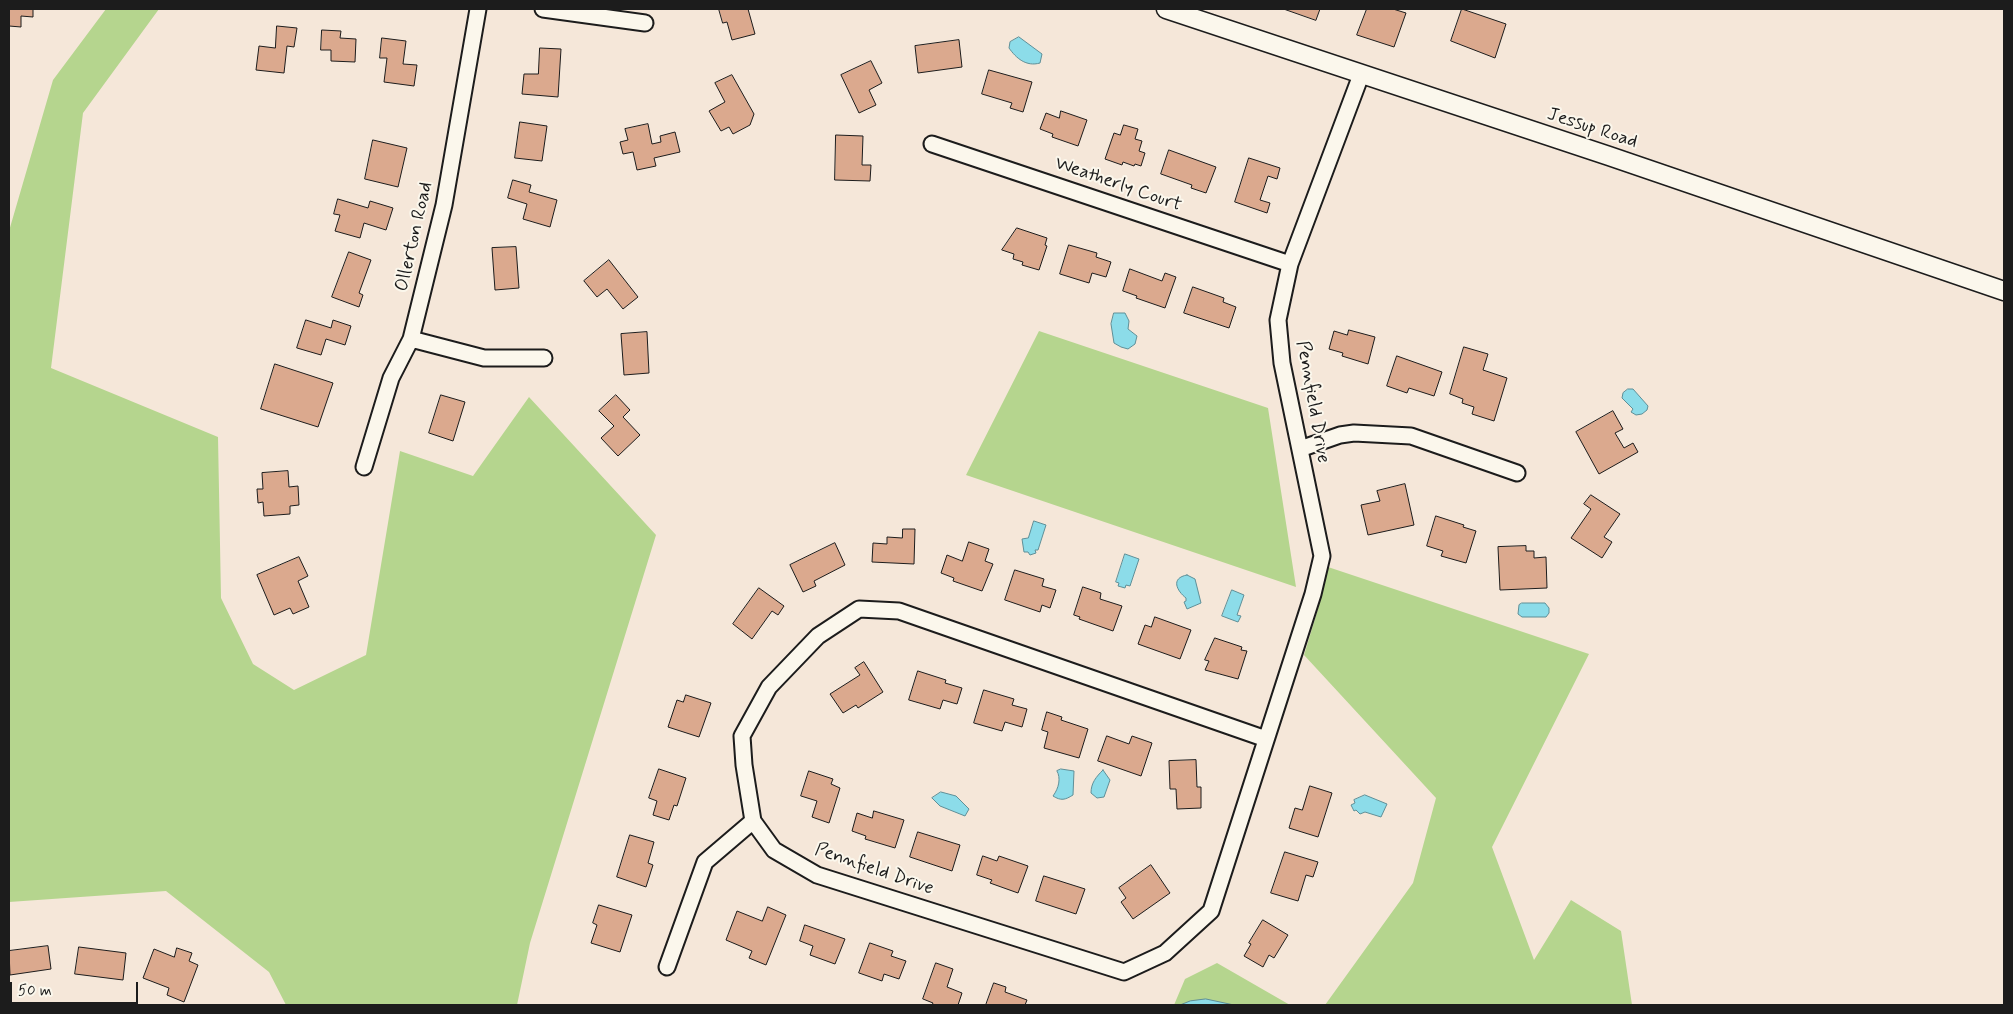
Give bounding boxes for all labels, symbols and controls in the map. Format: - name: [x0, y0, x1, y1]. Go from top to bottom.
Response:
- street label: Jessup Road: [1544, 104, 1640, 154]
- street label: Weatherly Court: [1052, 153, 1184, 217]
- street label: Ollerton Road: [391, 180, 439, 294]
- street label: Pennfield Drive: [1290, 339, 1334, 465]
- street label: Pennfield Drive: [812, 839, 936, 901]
- scale bar: [12, 972, 140, 1004]
- text: 50 m: [18, 981, 52, 1001]

